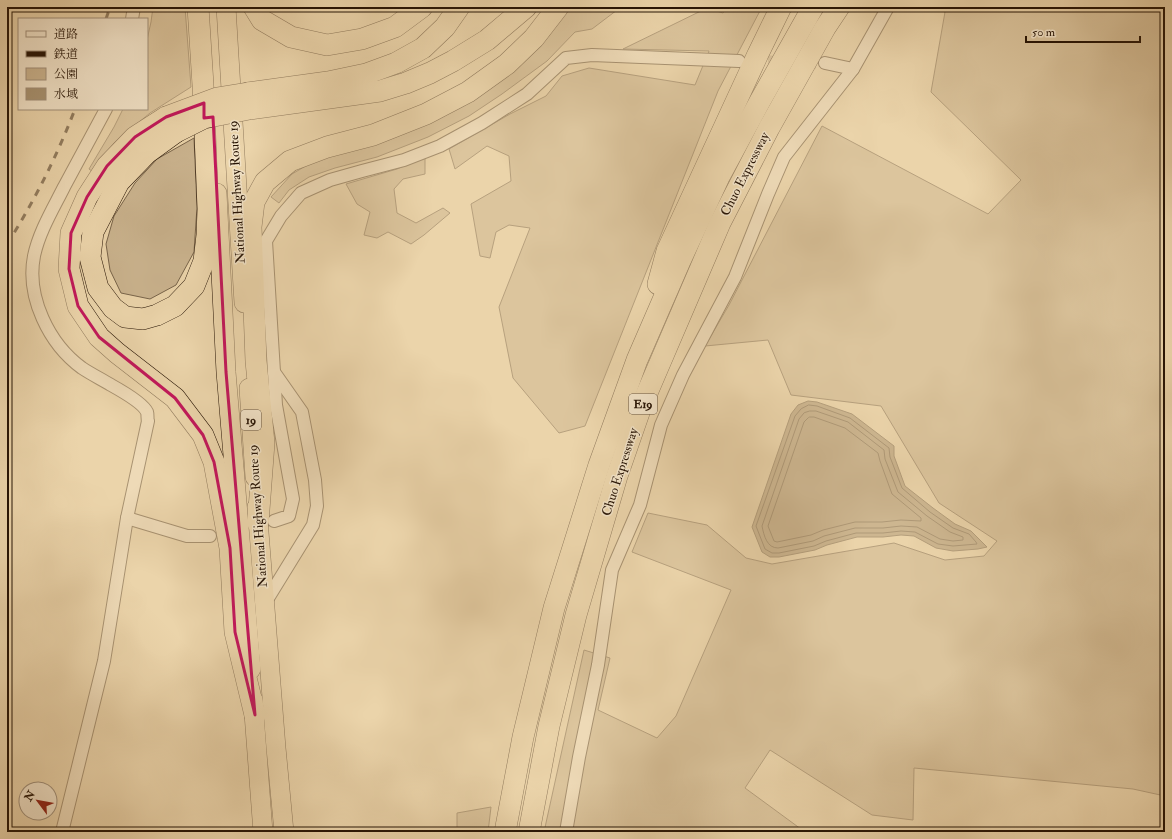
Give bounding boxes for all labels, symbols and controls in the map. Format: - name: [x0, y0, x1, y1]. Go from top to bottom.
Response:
- legend: [18, 18, 148, 110]
- scale bar: [1026, 18, 1140, 44]
- text: 50 m: [1032, 25, 1056, 40]
- text: 道路: [54, 27, 78, 42]
- text: 鉄道: [53, 47, 78, 62]
- text: 公園: [54, 67, 78, 82]
- text: 水域: [54, 87, 78, 102]
- street label: National Highway Route 19: [225, 120, 250, 264]
- street label: Chuo Expressway: [717, 129, 774, 219]
- road number: E19: [629, 394, 657, 414]
- road number: 19: [241, 410, 261, 430]
- street label: Chuo Expressway: [598, 426, 643, 518]
- street label: National Highway Route 19: [245, 444, 272, 588]
- north arrow: [18, 781, 58, 821]
- text: N: [21, 787, 39, 804]

